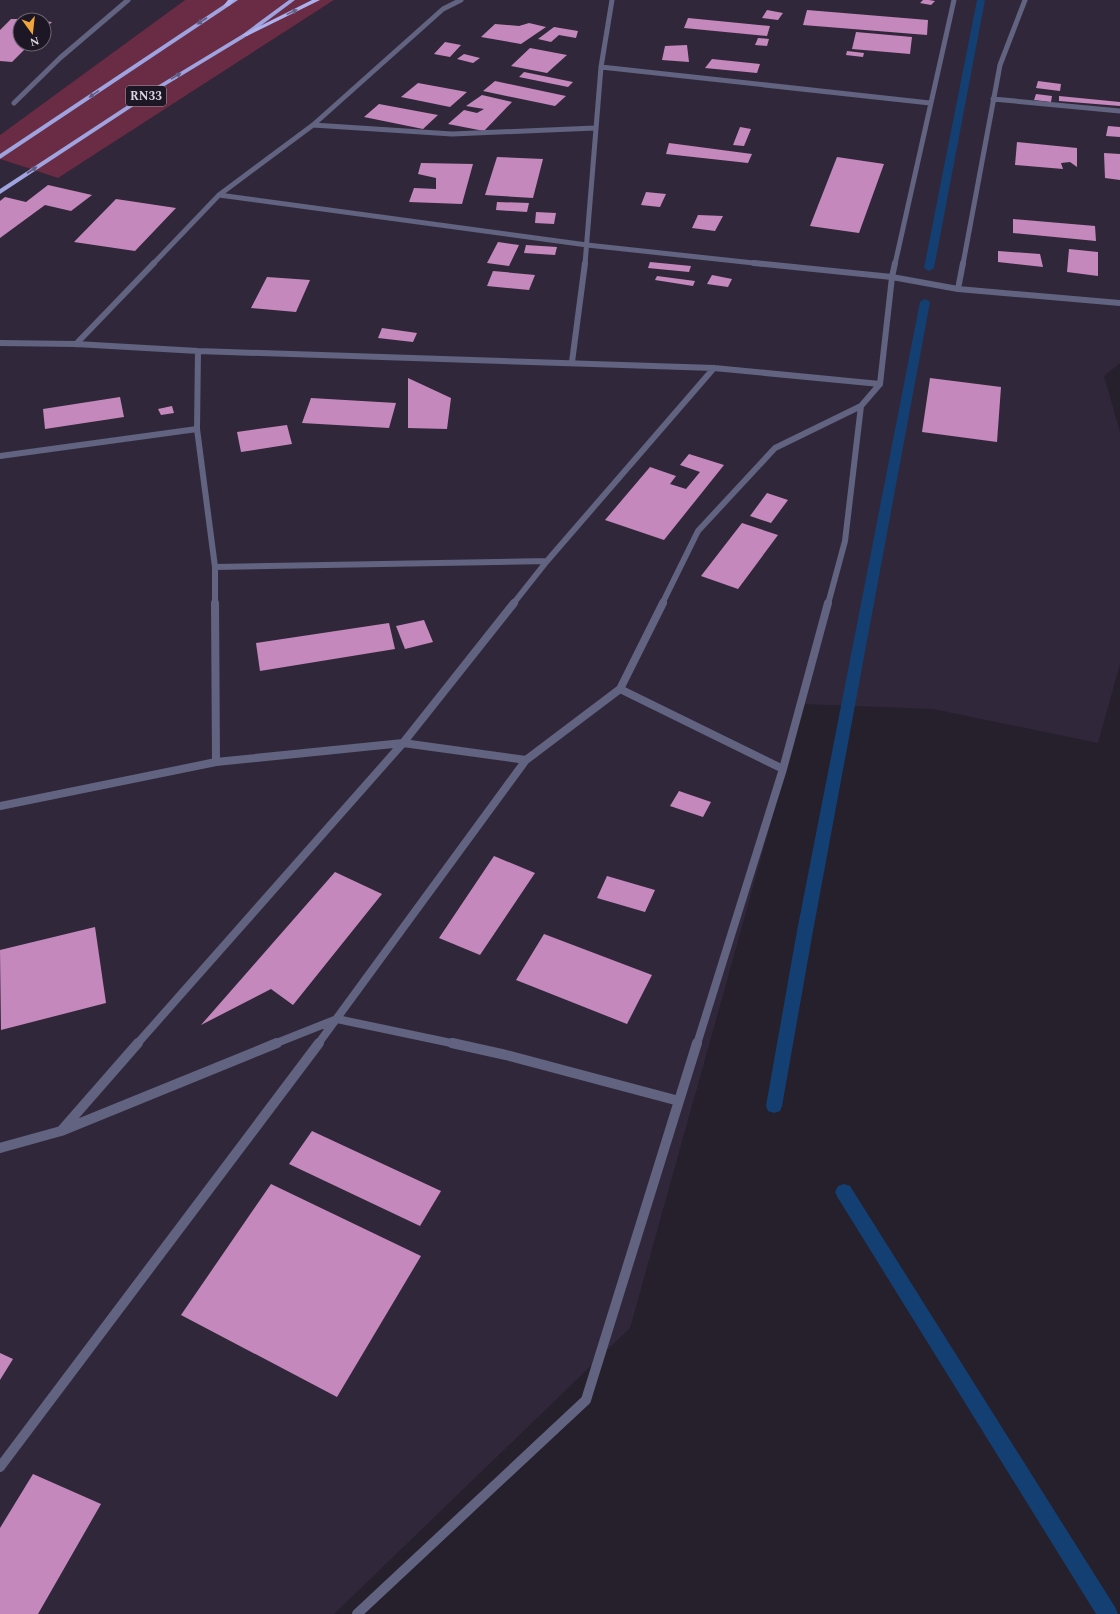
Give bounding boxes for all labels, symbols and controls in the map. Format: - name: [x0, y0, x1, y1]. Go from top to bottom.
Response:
- one-way arrow: [287, 9, 298, 15]
- north arrow: [12, 12, 52, 52]
- one-way arrow: [196, 18, 208, 25]
- text: N: [28, 32, 41, 51]
- one-way arrow: [170, 73, 182, 80]
- road number: RN33: [126, 86, 166, 106]
- one-way arrow: [89, 90, 99, 98]
- one-way arrow: [27, 166, 38, 174]

